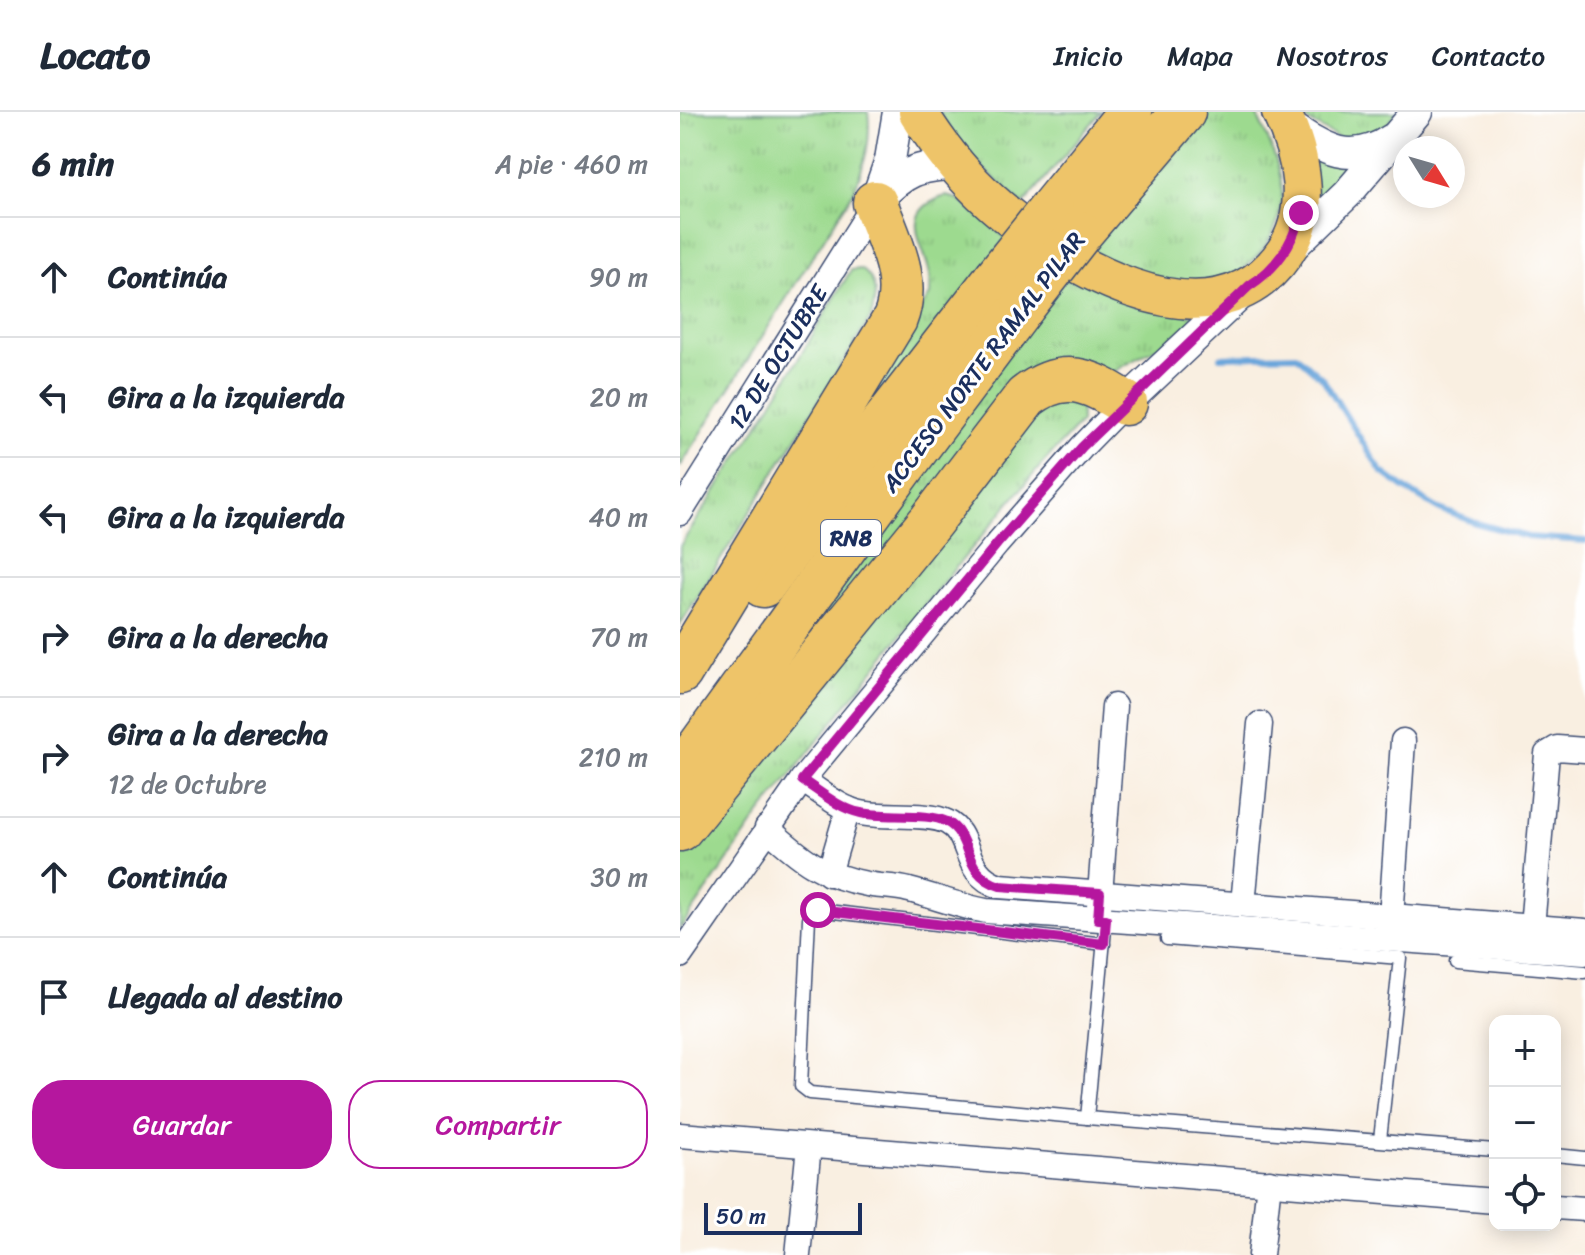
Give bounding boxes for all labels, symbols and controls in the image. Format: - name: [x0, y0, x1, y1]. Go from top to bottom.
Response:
- text: Locato: [40, 22, 150, 89]
- text: Inicio: [1053, 31, 1123, 80]
- text: Mapa: [1167, 31, 1233, 80]
- text: Nosotros: [1277, 31, 1388, 80]
- text: Contacto: [1432, 31, 1545, 80]
- text: 6 min: [32, 134, 114, 194]
- north arrow: [1393, 136, 1465, 208]
- text: A pie · 460 m: [495, 141, 648, 187]
- route end: [1283, 195, 1319, 231]
- street label: ACCESO NORTE RAMAL PILAR: [870, 222, 1096, 503]
- text: Continúa: [108, 250, 227, 304]
- text: 90 m: [589, 254, 648, 300]
- icon: ahead: [32, 255, 76, 299]
- street label: 12 DE OCTUBRE: [716, 275, 841, 438]
- text: Gira a la izquierda: [108, 370, 345, 424]
- text: 20 m: [590, 374, 648, 420]
- icon: left: [32, 375, 76, 419]
- text: Gira a la izquierda: [108, 490, 345, 544]
- text: 40 m: [589, 494, 648, 540]
- icon: left: [32, 495, 76, 539]
- road number: RN8: [821, 520, 881, 556]
- text: Gira a la derecha: [108, 610, 328, 664]
- text: 70 m: [590, 614, 648, 660]
- icon: right: [32, 615, 76, 659]
- text: Gira a la derecha: [108, 707, 328, 761]
- text: 210 m: [579, 734, 648, 780]
- icon: right: [32, 735, 76, 779]
- text: 12 de Octubre: [108, 761, 266, 807]
- text: Continúa: [108, 850, 227, 904]
- text: 30 m: [591, 854, 648, 900]
- icon: ahead: [32, 855, 76, 899]
- route start: [800, 892, 836, 928]
- text: Llegada al destino: [108, 970, 342, 1024]
- icon: arrive: [32, 975, 76, 1019]
- map controls: [1489, 1015, 1561, 1231]
- button: +: [1489, 1015, 1561, 1087]
- button: Guardar: [32, 1080, 332, 1169]
- button: Compartir: [348, 1080, 648, 1169]
- button: −: [1489, 1087, 1561, 1159]
- button: locate: [1489, 1159, 1561, 1231]
- text: 50 m: [716, 1197, 766, 1236]
- scale bar: [704, 1199, 862, 1235]

